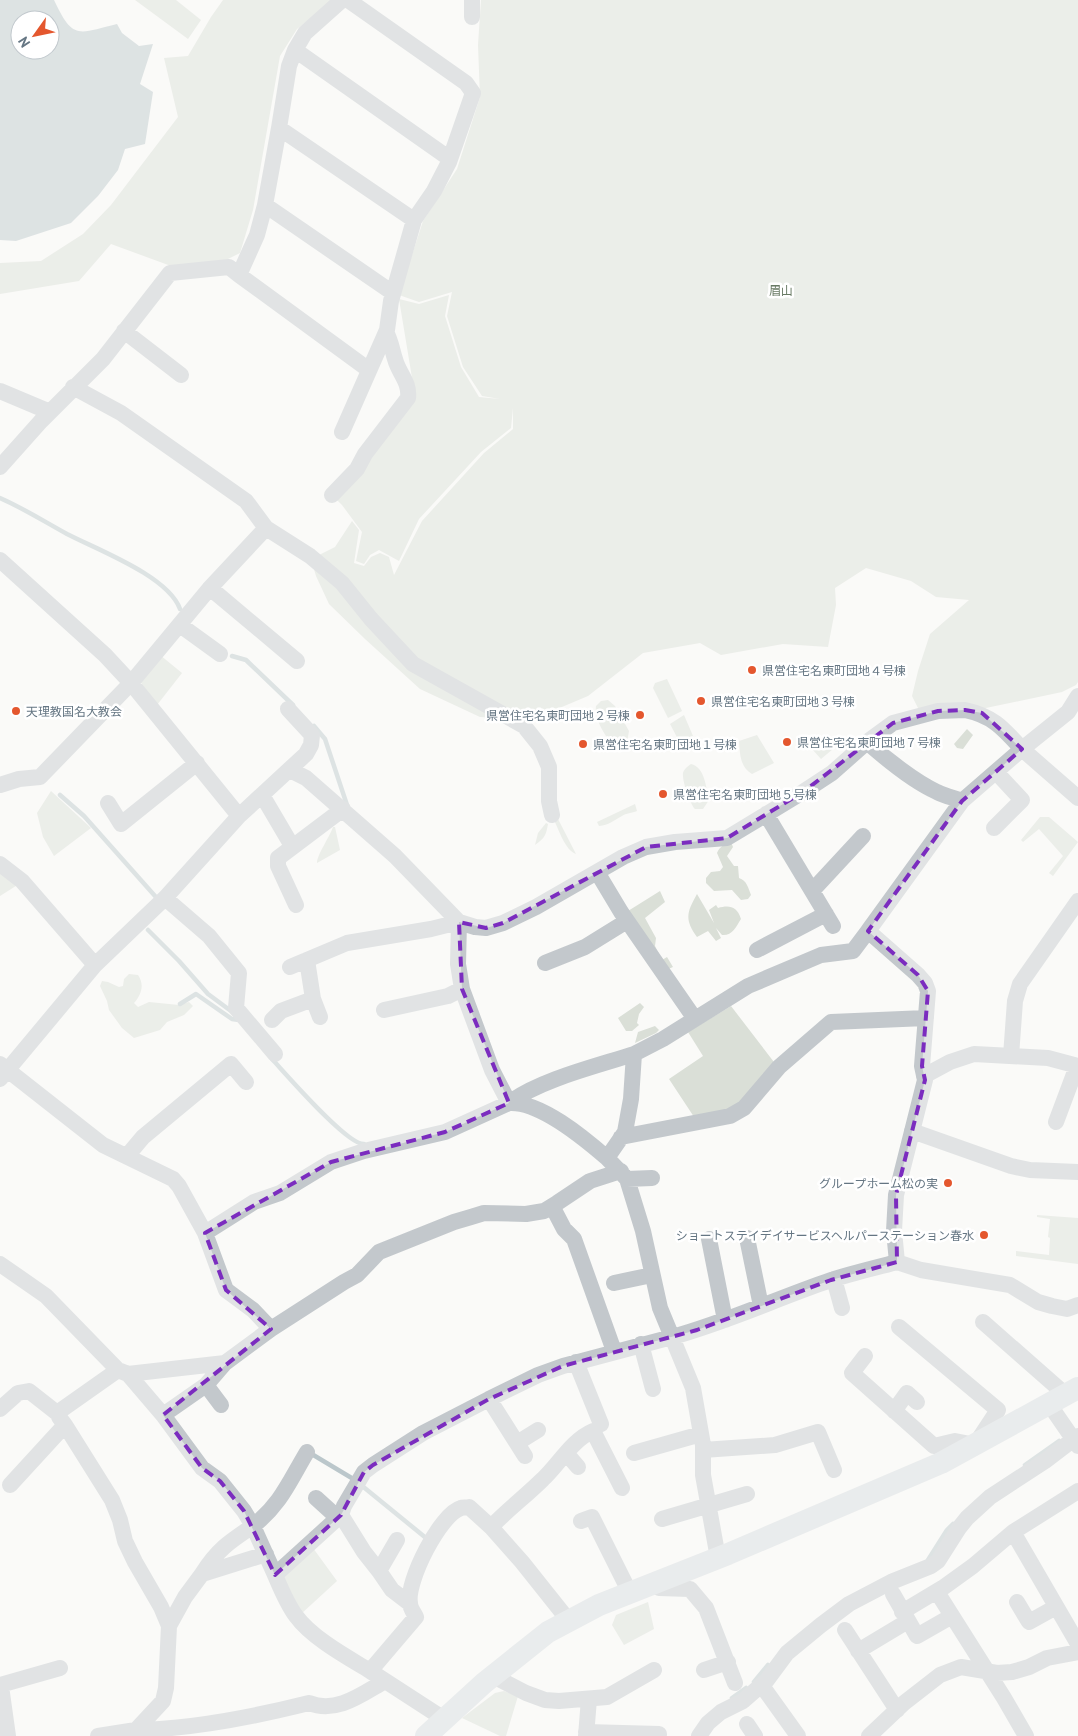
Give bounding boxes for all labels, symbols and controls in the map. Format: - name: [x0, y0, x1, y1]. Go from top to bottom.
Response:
- north arrow: [10, 10, 60, 60]
- text: N: [14, 33, 34, 51]
- park label: 眉山: [769, 283, 793, 298]
- place label: 県営住宅名東町団地４号棟: [762, 663, 906, 678]
- marker: 県営住宅名東町団地４号棟: [746, 664, 758, 676]
- place label: 県営住宅名東町団地３号棟: [711, 694, 855, 709]
- marker: 県営住宅名東町団地３号棟: [695, 695, 707, 707]
- place label: 天理教国名大教会: [26, 704, 122, 719]
- marker: 天理教国名大教会: [10, 705, 22, 717]
- place label: 県営住宅名東町団地２号棟: [486, 708, 630, 723]
- marker: 県営住宅名東町団地２号棟: [634, 709, 646, 721]
- place label: 県営住宅名東町団地７号棟: [797, 735, 941, 750]
- marker: 県営住宅名東町団地７号棟: [781, 736, 793, 748]
- place label: 県営住宅名東町団地１号棟: [593, 737, 737, 752]
- marker: 県営住宅名東町団地１号棟: [577, 738, 589, 750]
- place label: 県営住宅名東町団地５号棟: [673, 787, 817, 802]
- marker: 県営住宅名東町団地５号棟: [657, 788, 669, 800]
- place label: グループホーム松の実: [819, 1176, 938, 1191]
- marker: グループホーム松の実: [942, 1177, 954, 1189]
- place label: ショートステイデイサービスヘルパーステーション春水: [676, 1228, 974, 1243]
- marker: ショートステイデイサービスヘルパーステーション春水: [978, 1229, 990, 1241]

